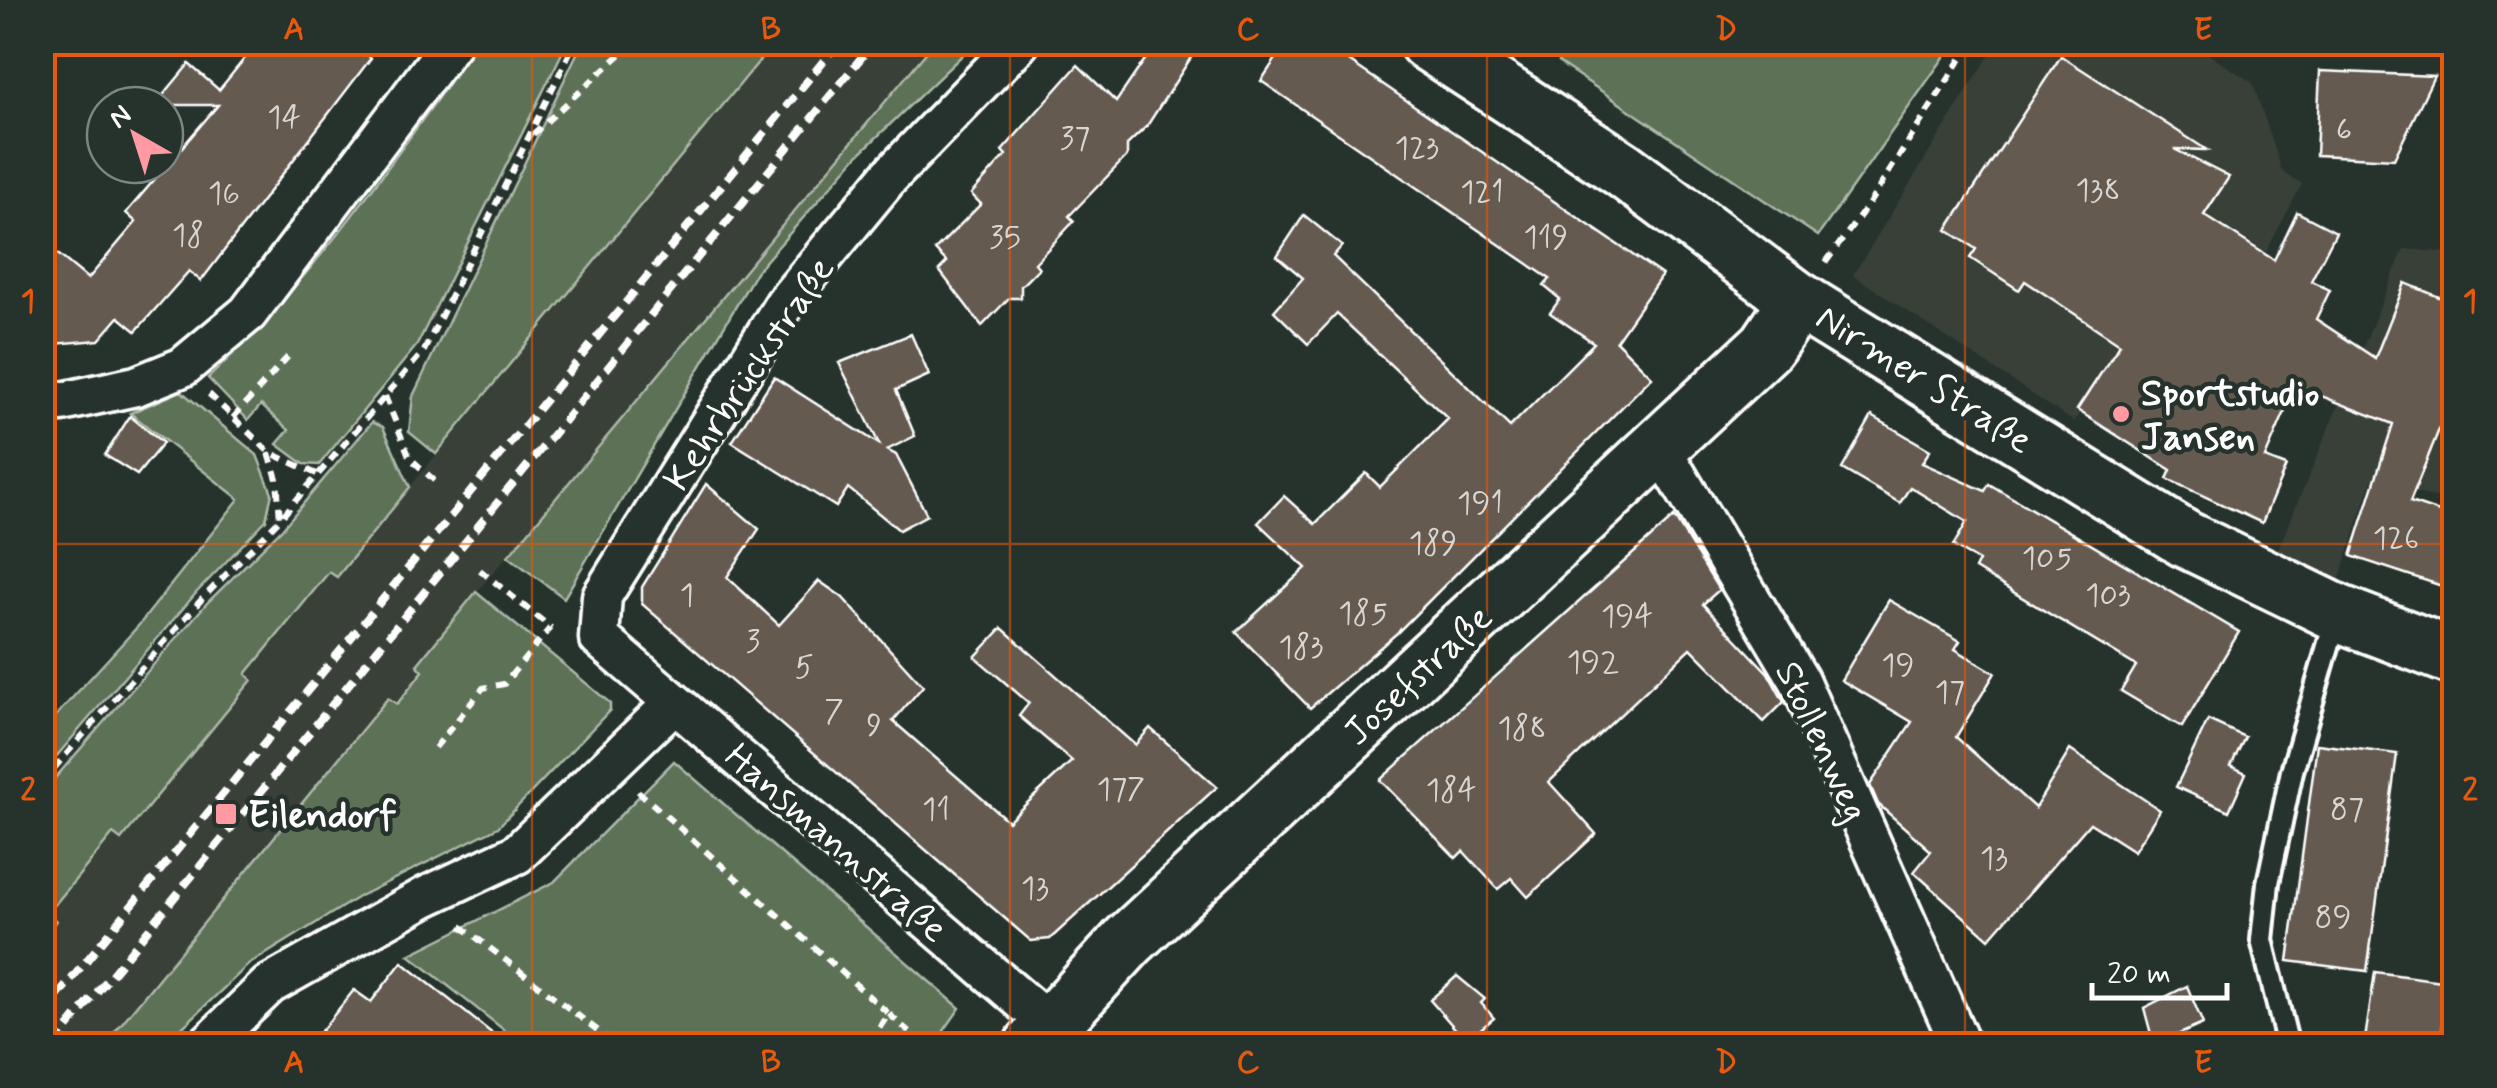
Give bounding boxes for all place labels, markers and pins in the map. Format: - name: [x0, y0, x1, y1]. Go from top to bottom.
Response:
- place label: Sportstudio Jansen: [2141, 370, 2319, 463]
- marker: Sportstudio Jansen: [2110, 403, 2132, 425]
- place label: Eilendorf: [248, 792, 397, 841]
- marker: Eilendorf: [213, 801, 239, 827]

